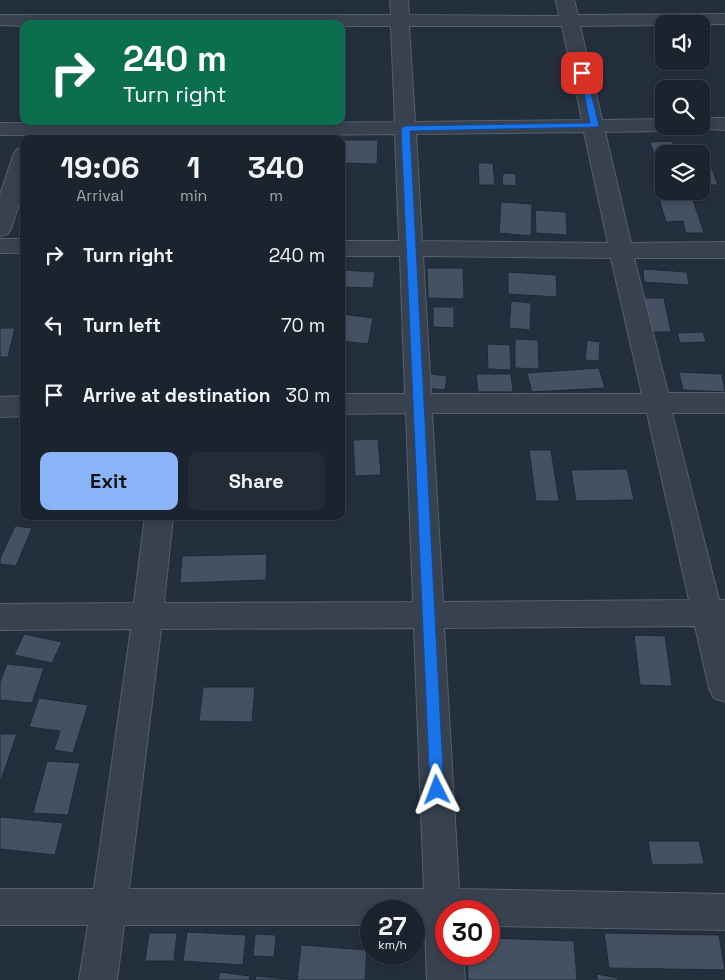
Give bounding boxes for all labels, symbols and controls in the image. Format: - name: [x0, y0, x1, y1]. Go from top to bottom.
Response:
- map controls: [655, 15, 710, 200]
- button: sound: [655, 15, 710, 70]
- text: 240 m: [123, 37, 227, 81]
- icon: right: [40, 40, 105, 105]
- pin: [561, 52, 603, 94]
- icon: arrive: [568, 59, 596, 87]
- text: Turn right: [123, 80, 226, 108]
- button: search: [655, 80, 710, 135]
- button: layers: [655, 145, 710, 200]
- text: 19:06: [60, 148, 139, 187]
- text: 1: [187, 148, 200, 187]
- text: 340: [248, 148, 305, 187]
- text: Arrival: [76, 185, 124, 206]
- text: min: [180, 185, 207, 206]
- text: m: [269, 185, 283, 206]
- icon: right: [40, 241, 68, 269]
- text: Turn right: [83, 243, 173, 268]
- text: 240 m: [269, 243, 325, 268]
- icon: left: [40, 311, 68, 339]
- text: Turn left: [83, 313, 161, 338]
- text: 70 m: [281, 313, 325, 338]
- icon: arrive: [40, 381, 68, 409]
- text: Arrive at destination: [83, 383, 271, 408]
- text: 30 m: [286, 383, 330, 408]
- button: Exit: [40, 452, 178, 510]
- button: Share: [188, 452, 325, 510]
- position arrow: [410, 763, 462, 815]
- speed limit sign: 30: [435, 900, 500, 965]
- text: 27: [378, 910, 407, 942]
- text: km/h: [378, 937, 407, 953]

